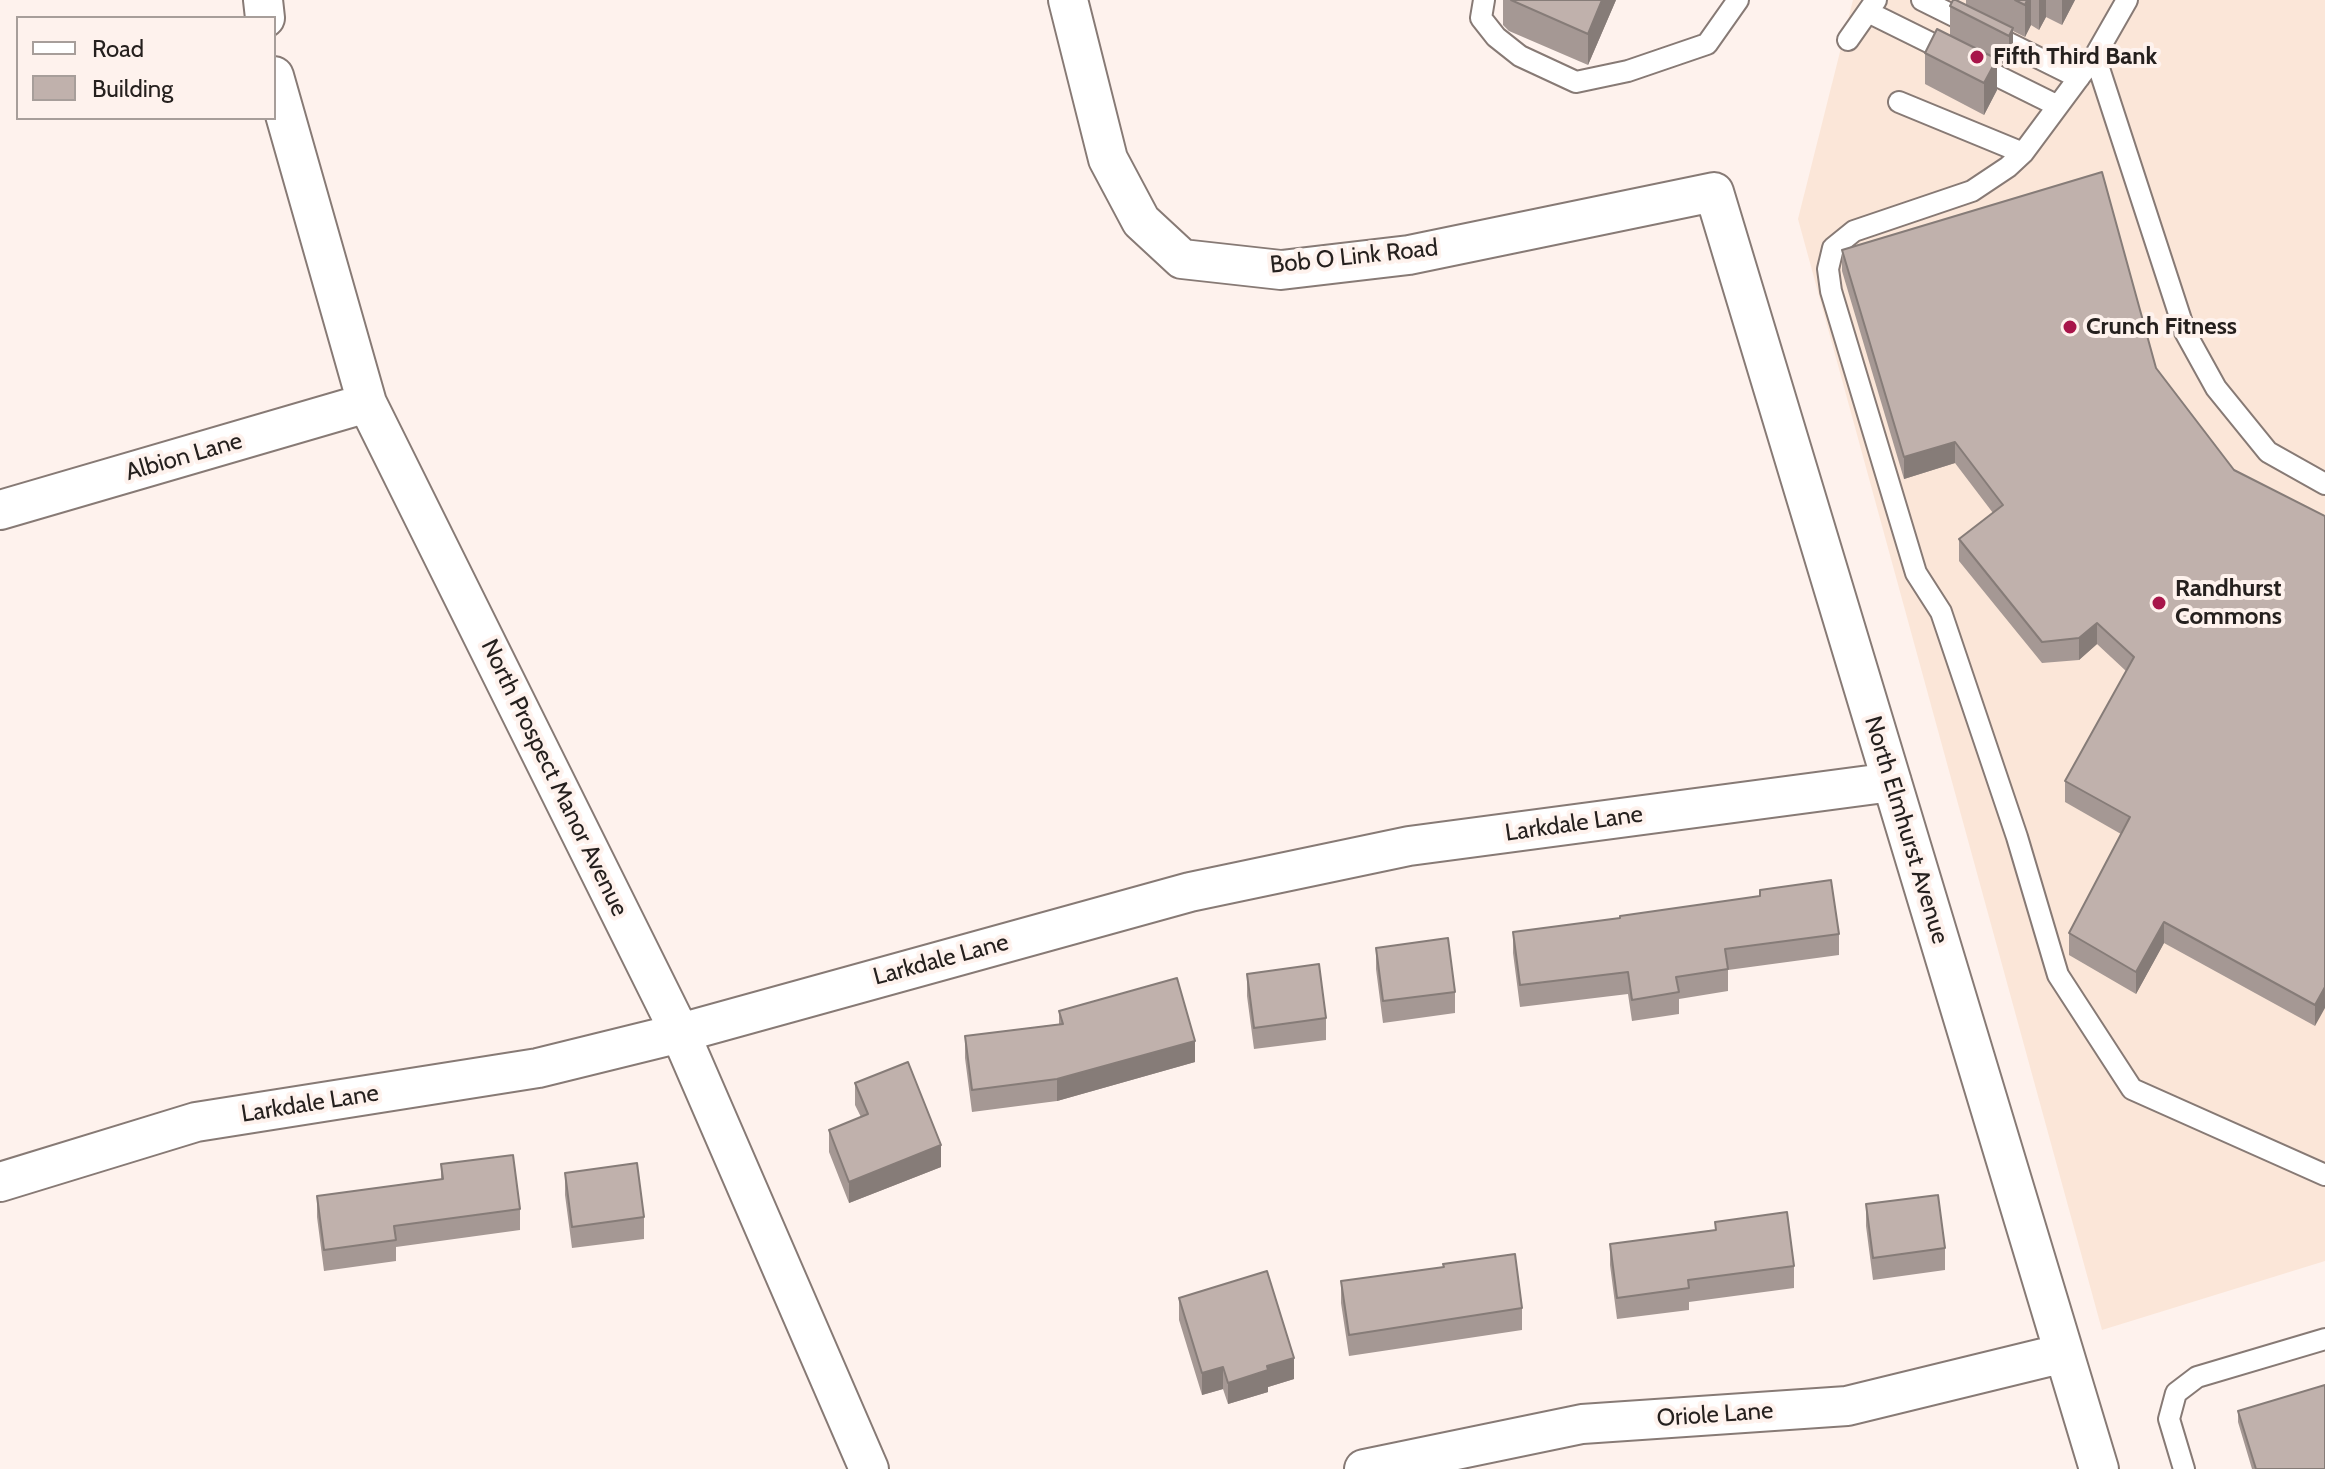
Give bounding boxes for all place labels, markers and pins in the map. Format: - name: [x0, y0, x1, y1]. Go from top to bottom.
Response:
- place label: Fifth Third Bank: [1993, 43, 2157, 71]
- marker: Fifth Third Bank: [1968, 48, 1986, 66]
- place label: Crunch Fitness: [2086, 313, 2237, 341]
- marker: Crunch Fitness: [2061, 318, 2079, 336]
- place label: Randhurst Commons: [2175, 575, 2282, 631]
- marker: Randhurst Commons: [2150, 594, 2168, 612]

